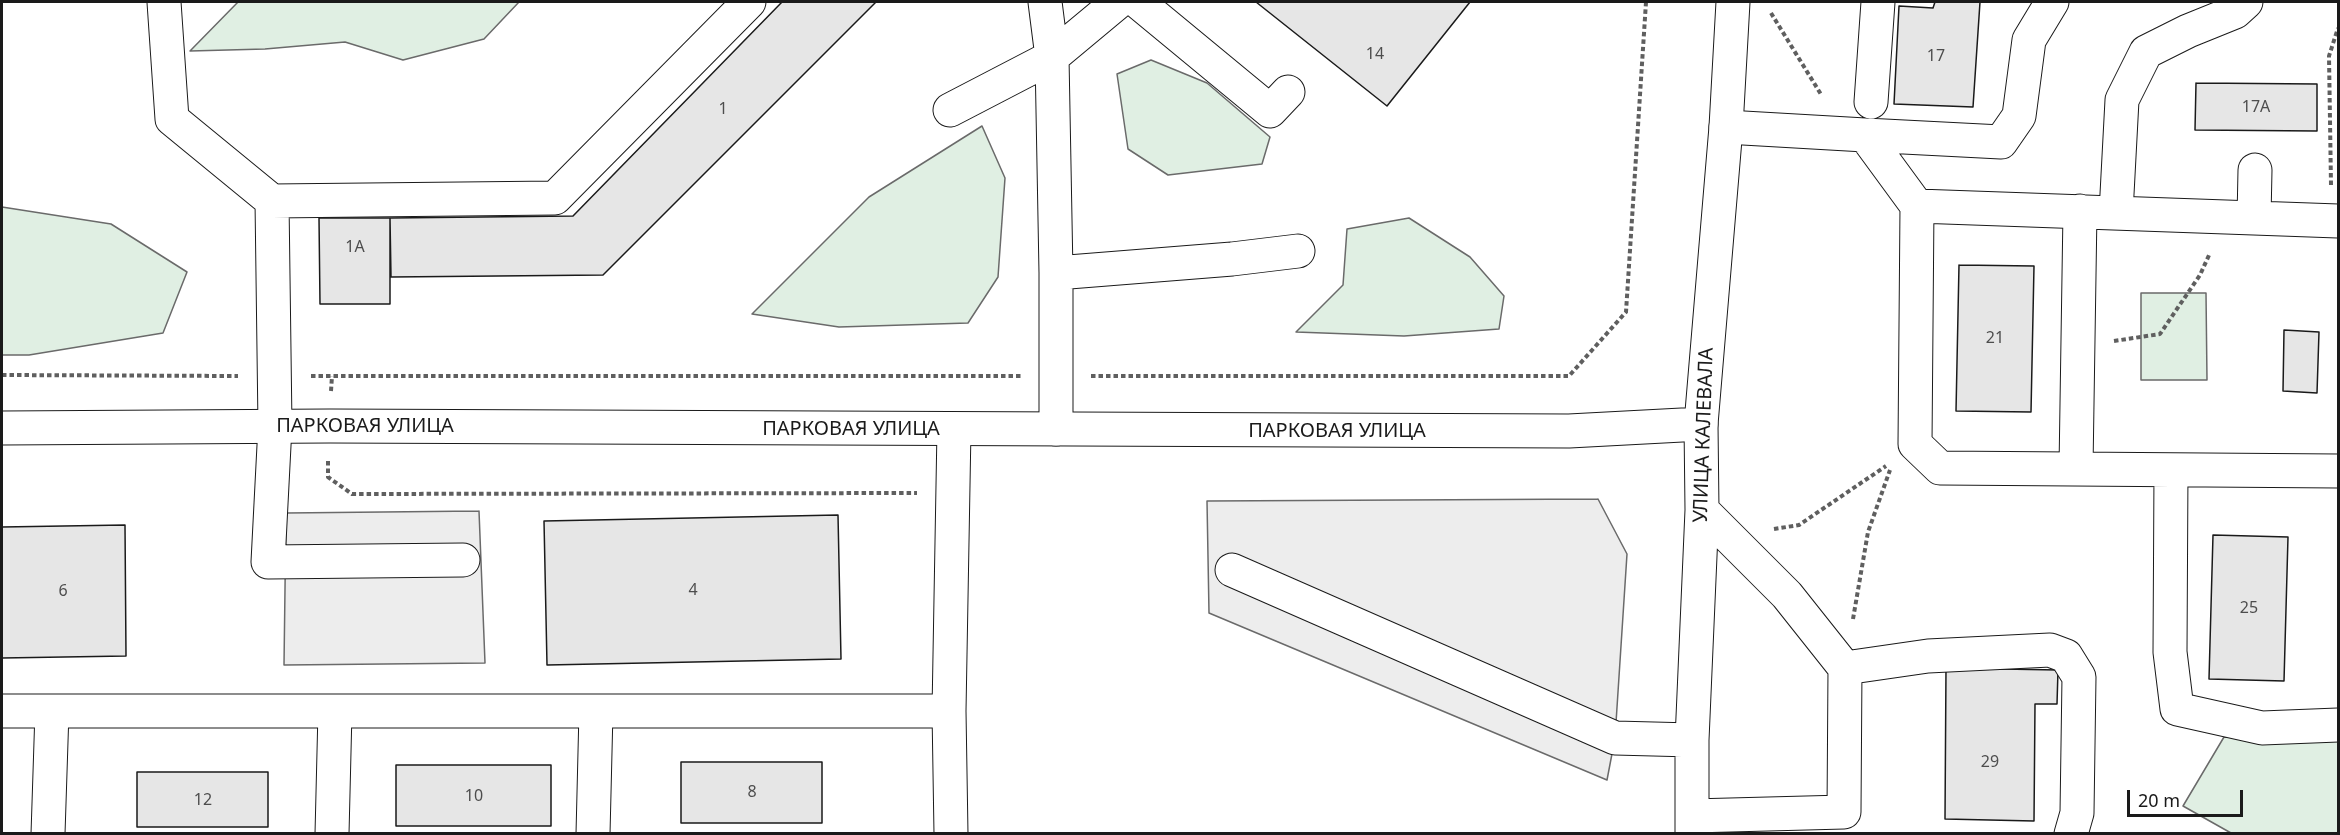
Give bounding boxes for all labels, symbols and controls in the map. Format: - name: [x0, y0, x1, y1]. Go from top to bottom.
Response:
- house number: 14: [1366, 44, 1384, 64]
- house number: 17: [1927, 46, 1945, 66]
- house number: 17А: [2242, 97, 2270, 117]
- house number: 1: [718, 99, 728, 119]
- house number: 1А: [345, 237, 365, 257]
- house number: 21: [1986, 328, 2004, 348]
- street label: УЛИЦА КАЛЕВАЛА: [1689, 347, 1719, 523]
- street label: ПАРКОВАЯ УЛИЦА: [276, 414, 454, 438]
- street label: ПАРКОВАЯ УЛИЦА: [762, 417, 940, 441]
- street label: ПАРКОВАЯ УЛИЦА: [1248, 419, 1426, 443]
- house number: 4: [688, 580, 698, 600]
- house number: 6: [58, 581, 68, 601]
- house number: 25: [2240, 598, 2258, 618]
- house number: 29: [1981, 752, 1999, 772]
- scale bar: [2130, 778, 2246, 816]
- house number: 8: [747, 782, 757, 802]
- house number: 10: [465, 786, 483, 806]
- text: 20 m: [2138, 788, 2180, 812]
- house number: 12: [194, 790, 212, 810]

